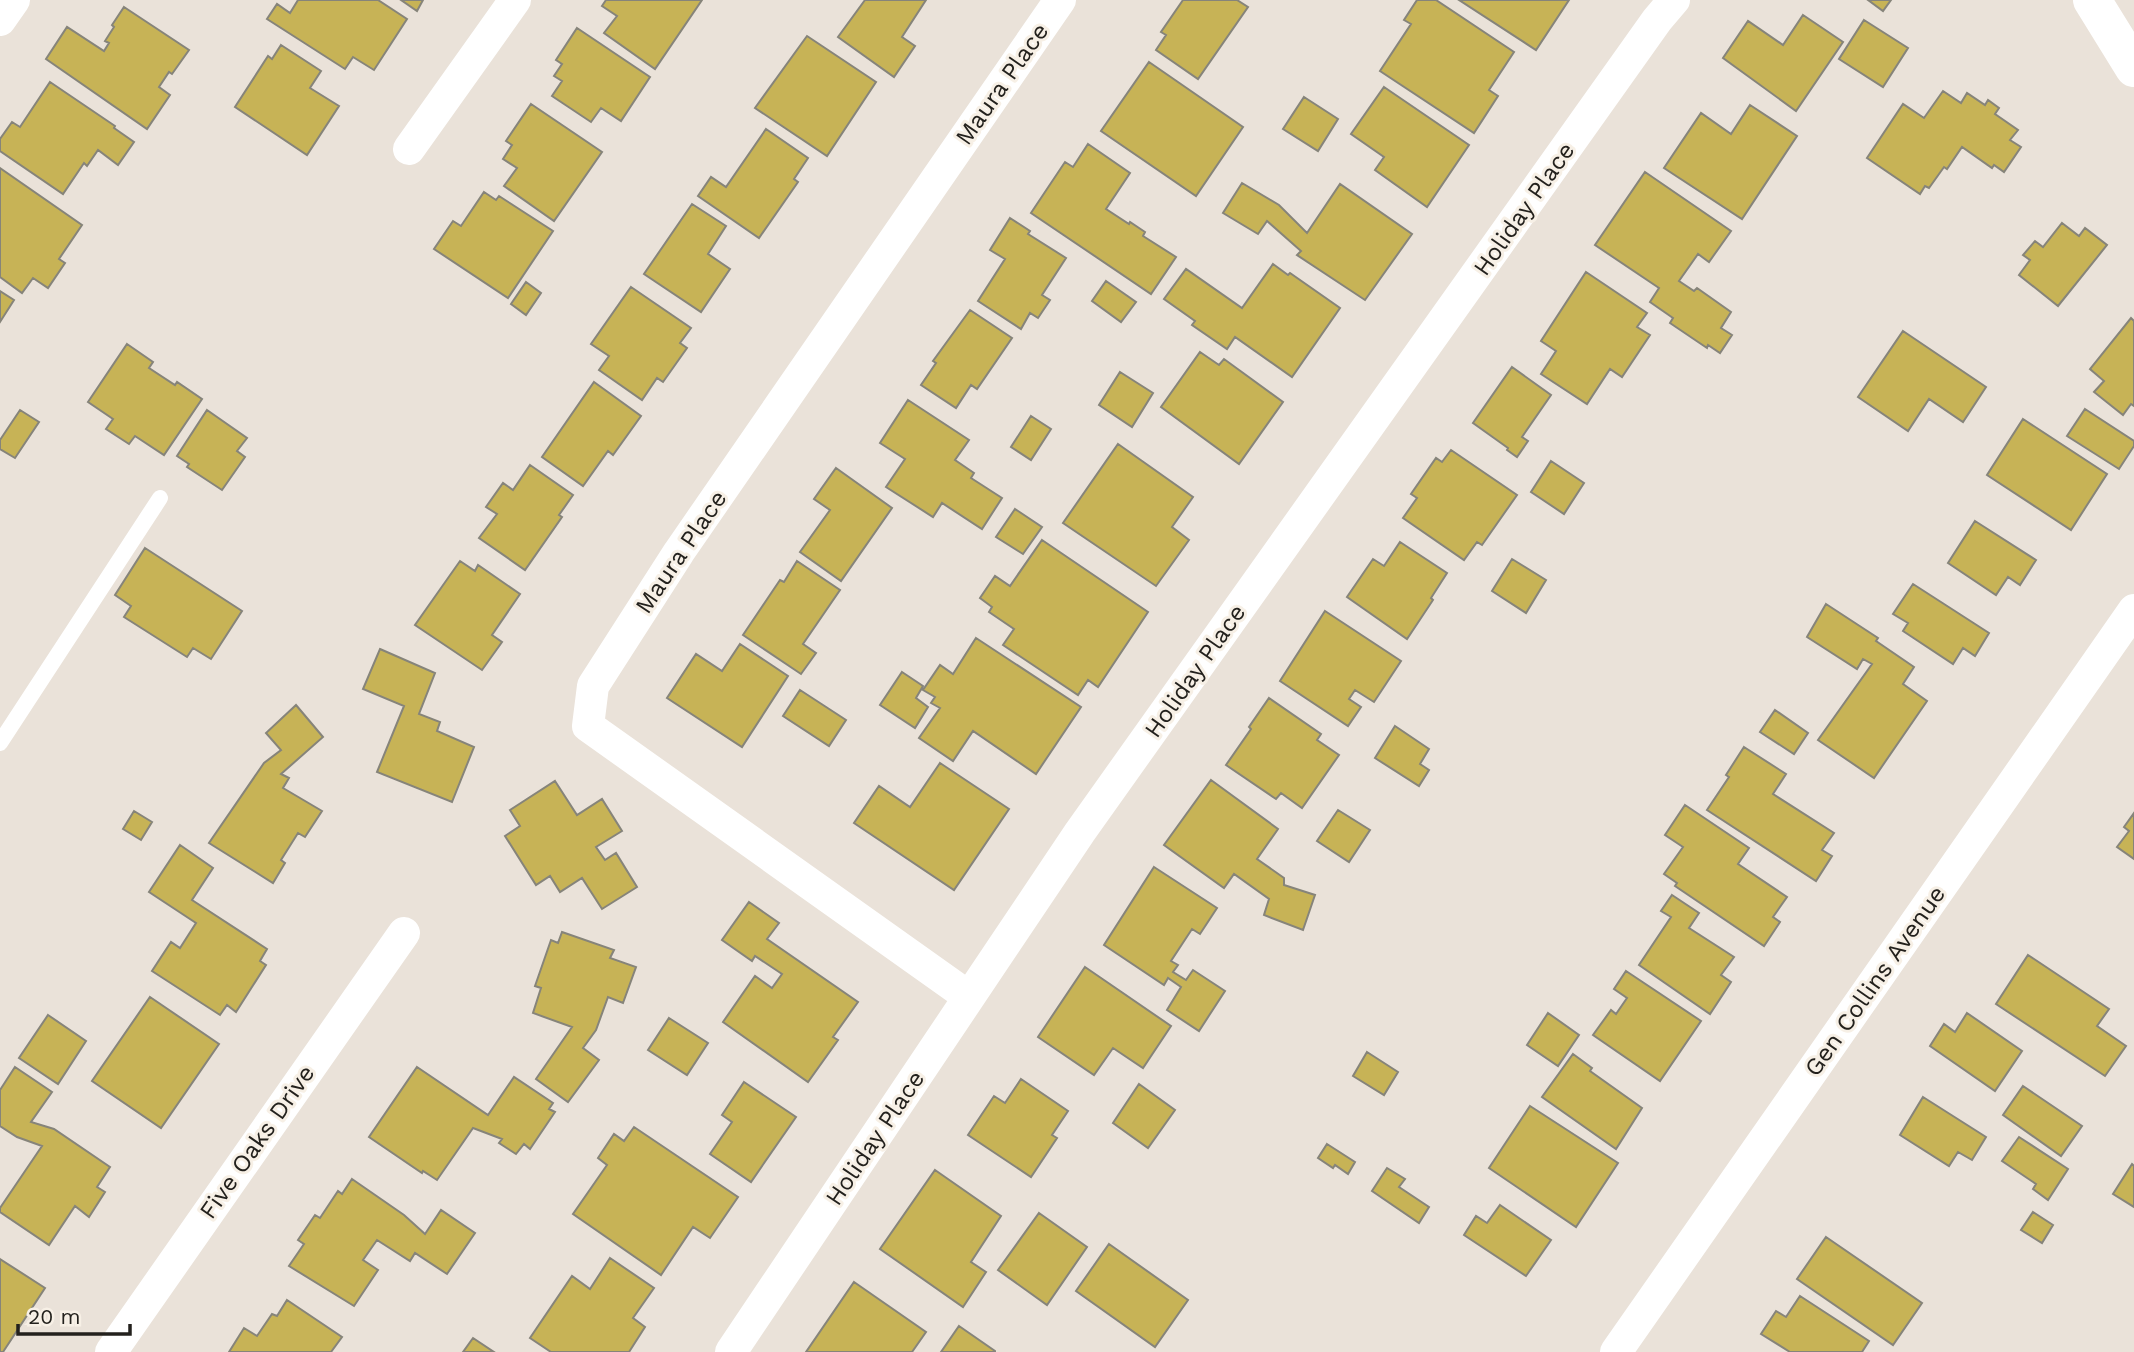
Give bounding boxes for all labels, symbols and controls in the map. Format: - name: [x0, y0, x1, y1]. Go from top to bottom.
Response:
- street label: Maura Place: [950, 18, 1054, 150]
- street label: Holiday Place: [1468, 137, 1580, 281]
- street label: Maura Place: [630, 485, 732, 619]
- street label: Holiday Place: [1139, 599, 1251, 743]
- street label: Gen Collins Avenue: [1799, 880, 1951, 1082]
- street label: Five Oaks Drive: [194, 1060, 320, 1224]
- street label: Holiday Place: [820, 1065, 930, 1211]
- scale bar: [18, 1292, 130, 1336]
- text: 20 m: [28, 1304, 80, 1329]

